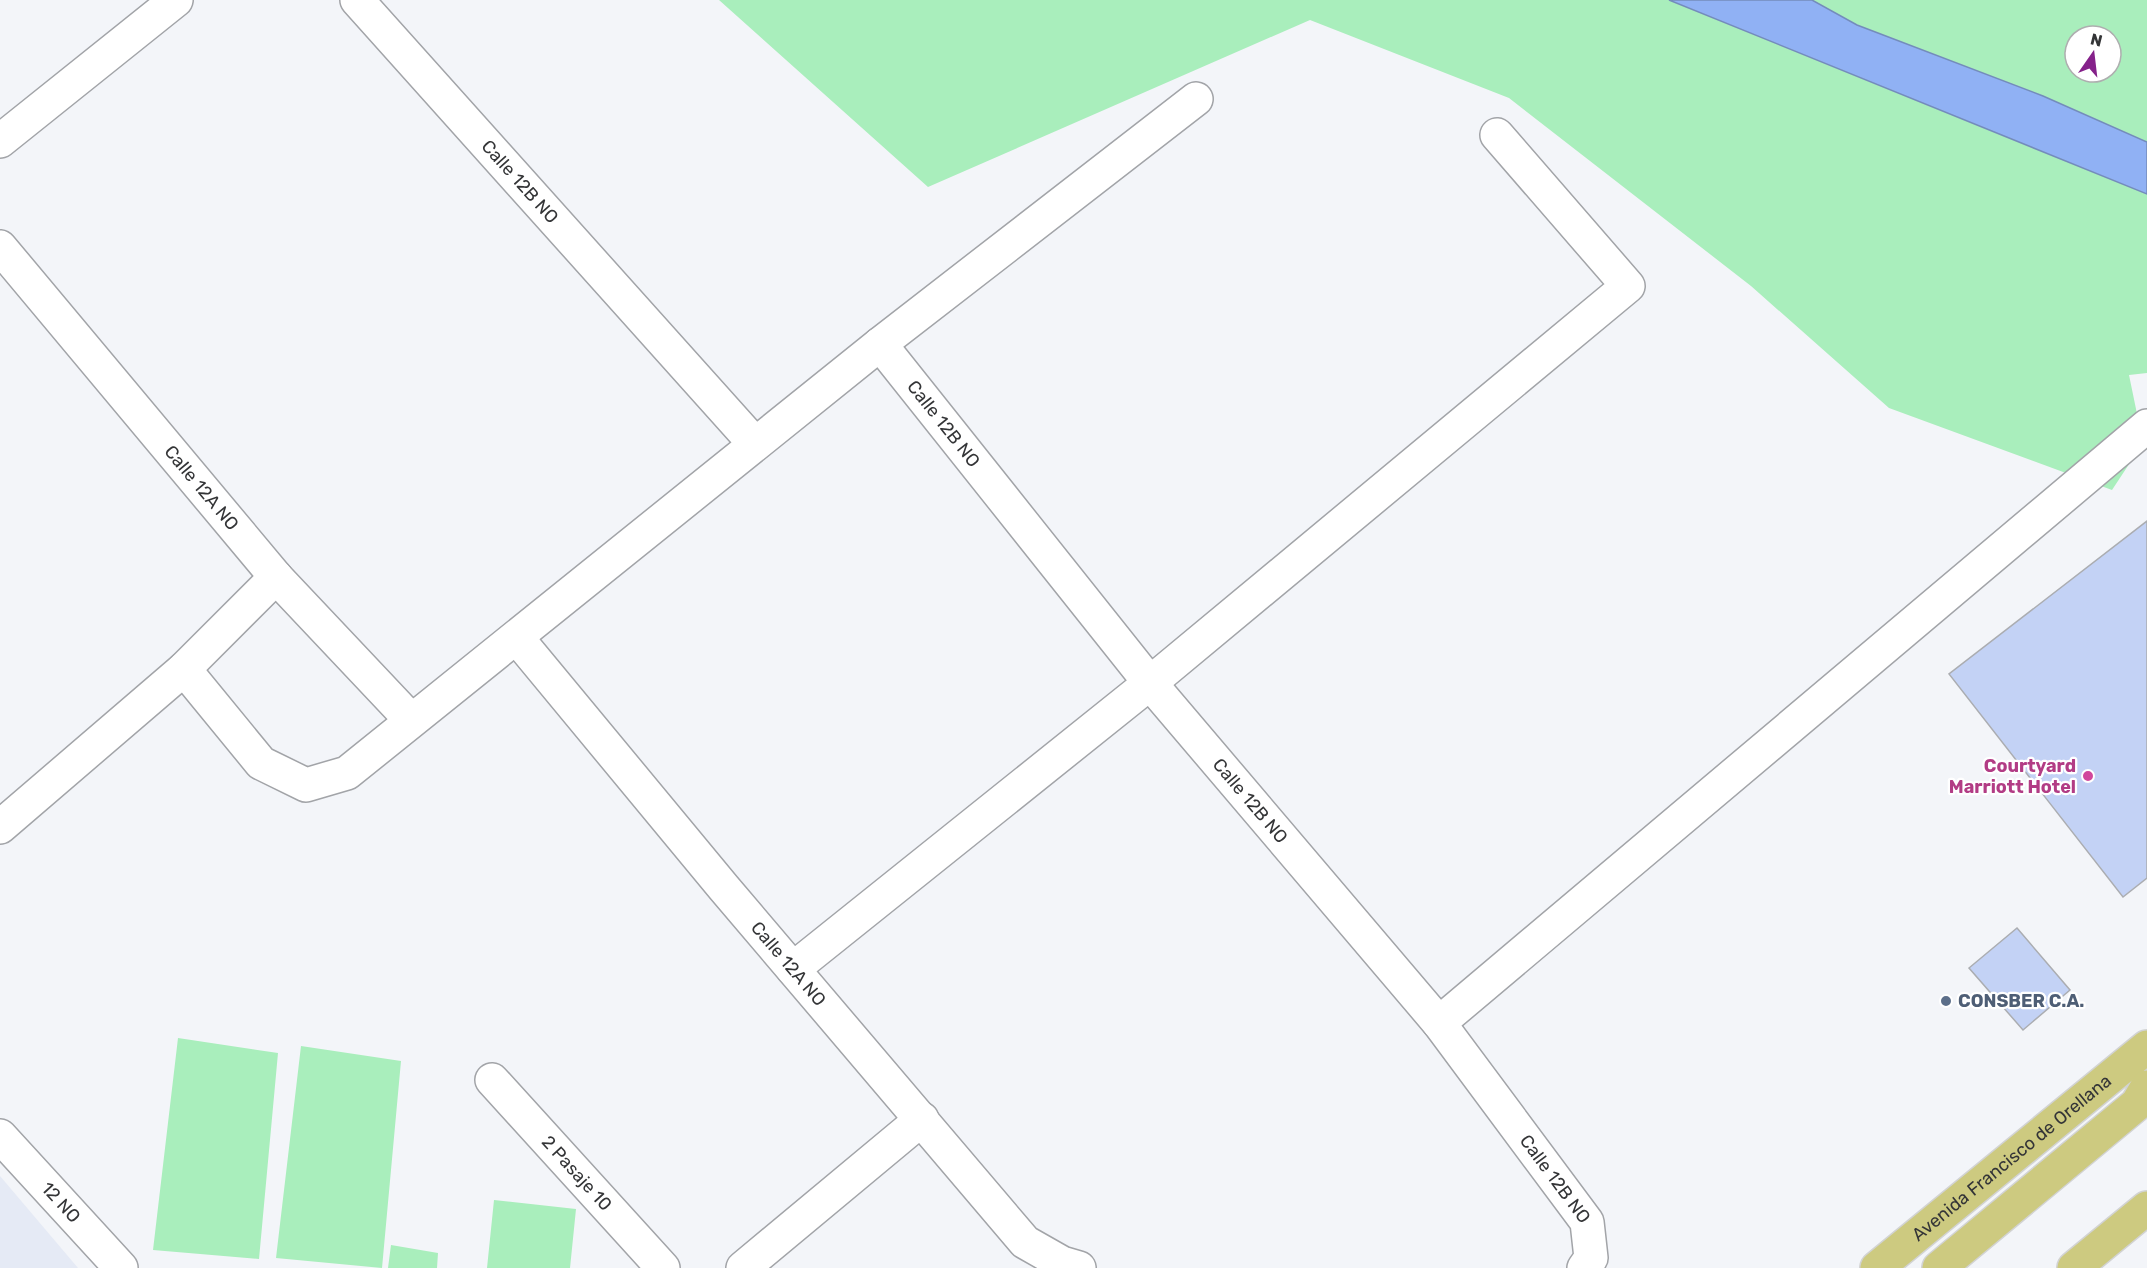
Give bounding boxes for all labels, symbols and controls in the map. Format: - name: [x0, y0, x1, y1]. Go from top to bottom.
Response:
- north arrow: [2063, 24, 2123, 84]
- text: N: [2089, 29, 2104, 51]
- street label: Calle 12B NO: [477, 135, 563, 228]
- street label: Calle 12B NO: [902, 376, 985, 472]
- street label: Calle 12A NO: [160, 441, 243, 535]
- street label: Calle 12B NO: [1208, 754, 1292, 848]
- place label: Courtyard Marriott Hotel: [1949, 755, 2076, 798]
- marker: Courtyard Marriott Hotel: [2081, 769, 2095, 783]
- street label: Calle 12A NO: [746, 917, 831, 1011]
- place label: CONSBER C.A.: [1958, 990, 2084, 1012]
- marker: CONSBER C.A.: [1939, 994, 1953, 1008]
- street label: Avenida Francisco de Orellana: [1907, 1070, 2116, 1246]
- street label: Calle 12B NO: [1515, 1130, 1595, 1228]
- street label: 2 Pasaje 10: [537, 1131, 617, 1215]
- street label: 12 NO: [37, 1177, 85, 1227]

